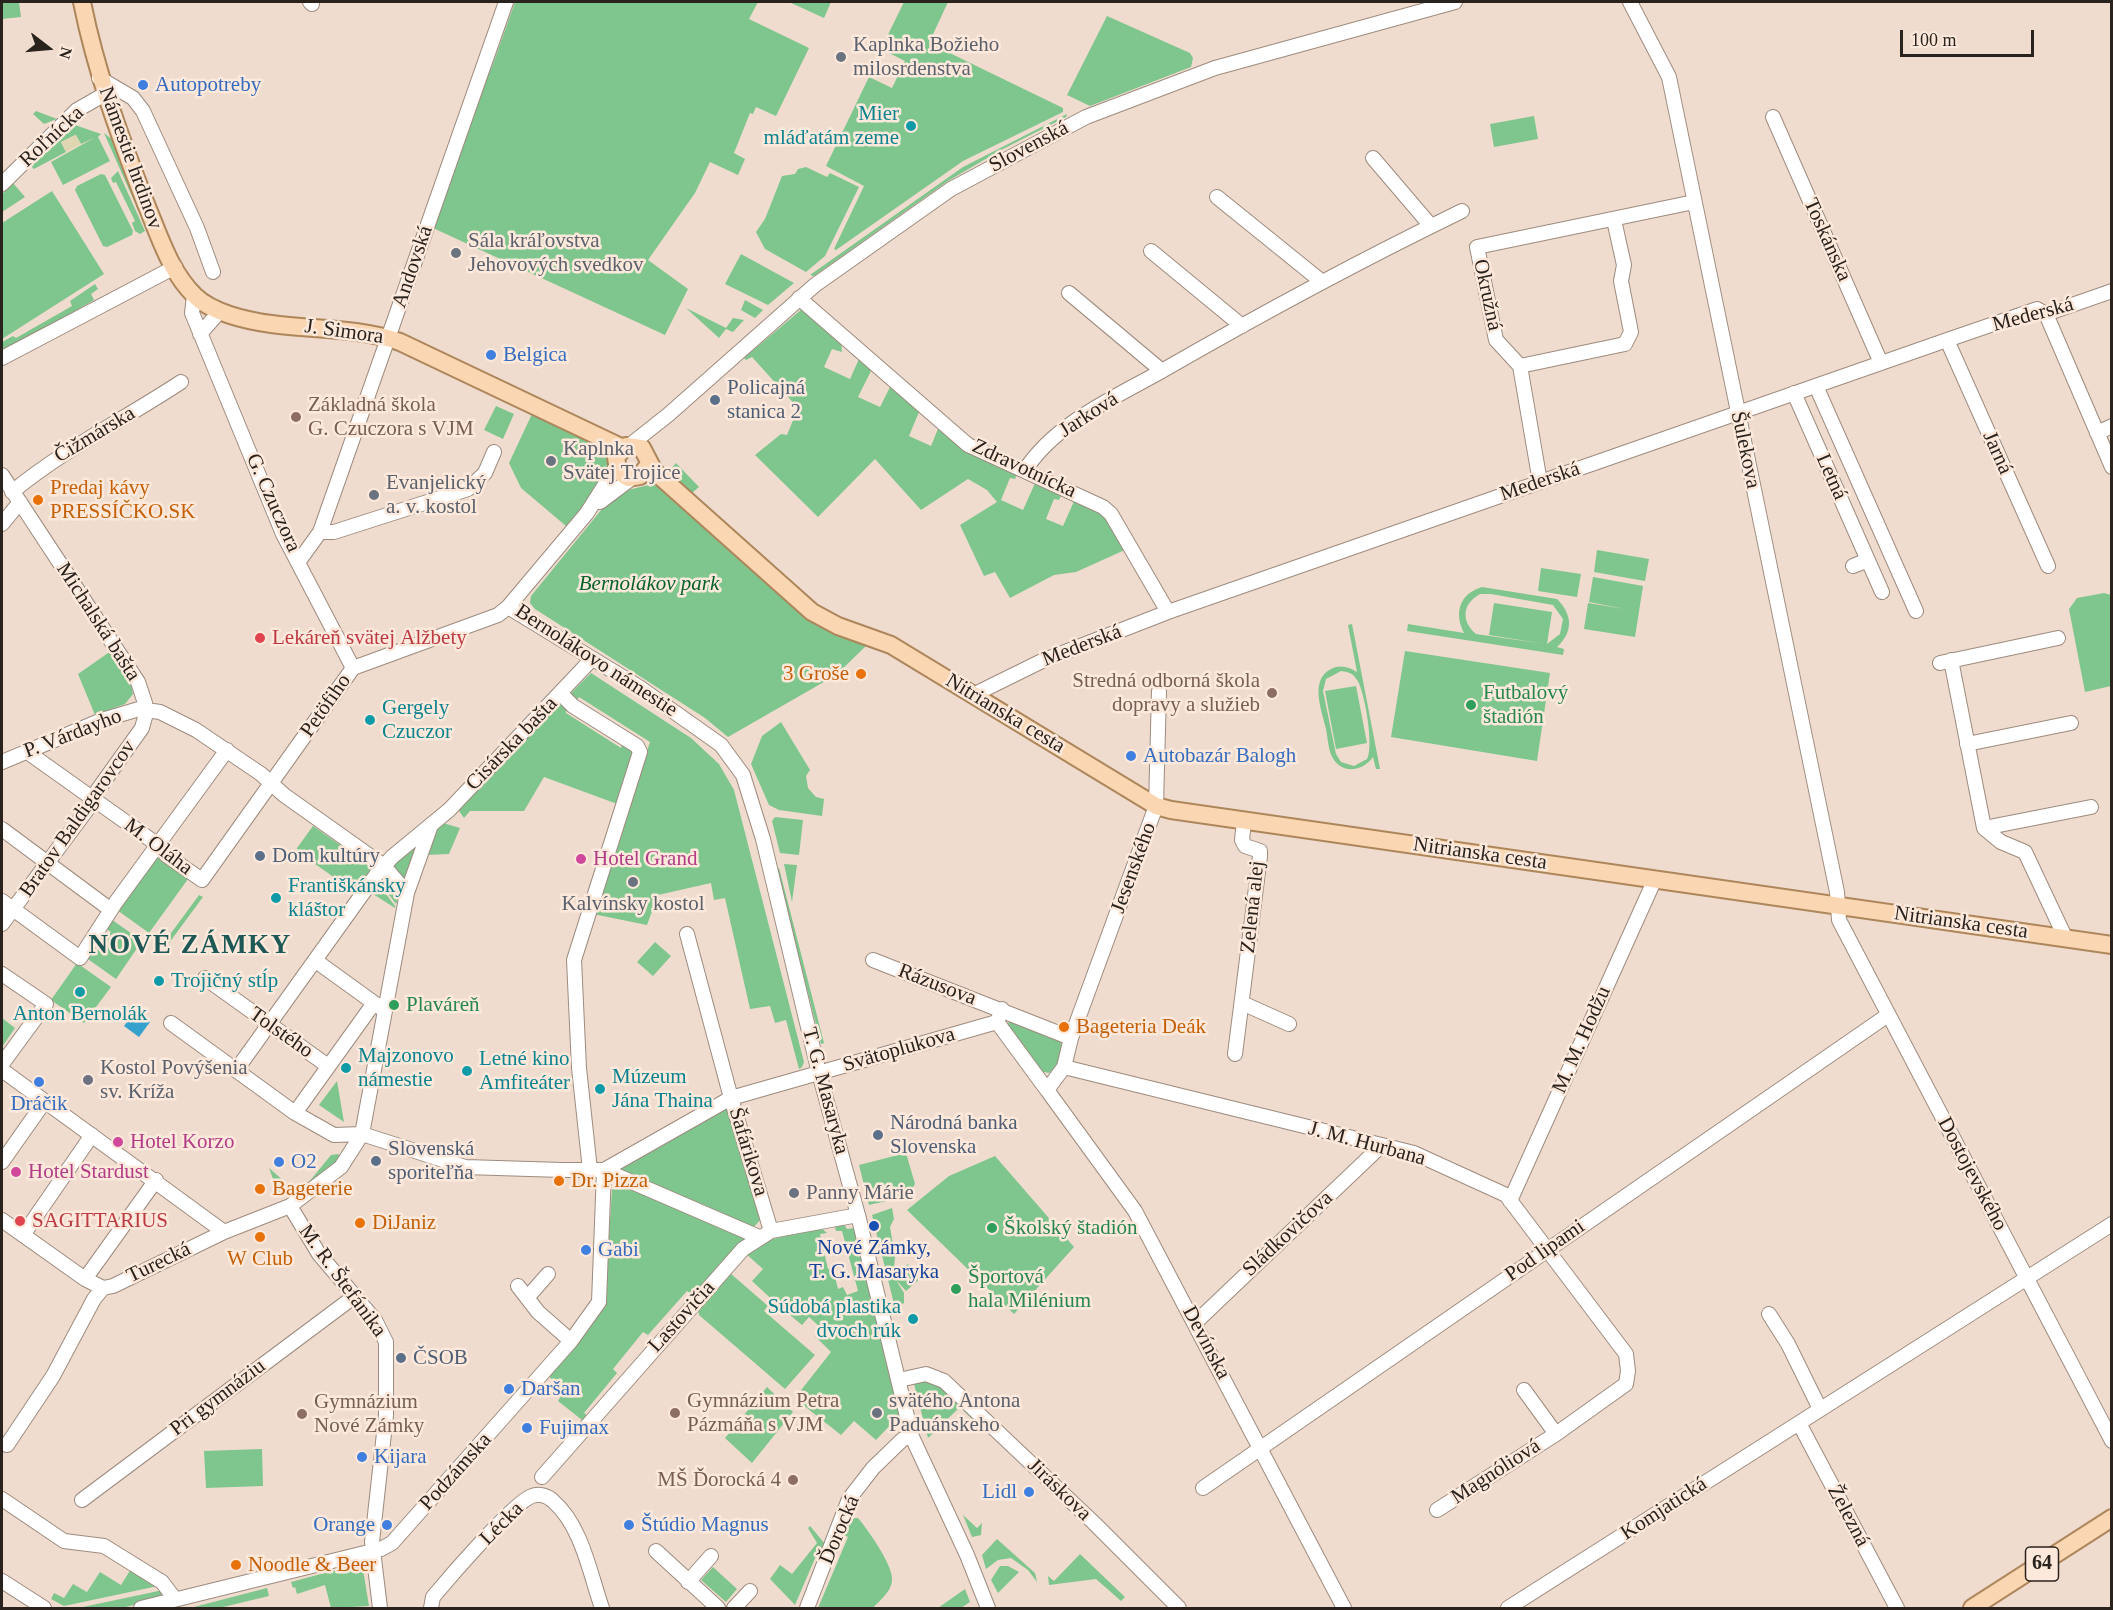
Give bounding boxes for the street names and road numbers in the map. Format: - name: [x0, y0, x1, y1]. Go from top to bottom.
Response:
- street label: Námestie hrdinov: [93, 83, 167, 233]
- street label: Roľnícka: [15, 101, 89, 173]
- street label: Slovenská: [985, 116, 1073, 178]
- street label: Toskánska: [1798, 195, 1856, 285]
- street label: Andovská: [387, 223, 439, 311]
- street label: Okružná: [1467, 257, 1507, 333]
- street label: Mederská: [1990, 292, 2076, 338]
- street label: J. Simora: [303, 314, 385, 350]
- street label: Jarková: [1055, 387, 1123, 443]
- street label: Čižmárska: [50, 401, 140, 469]
- street label: Šulekova: [1725, 409, 1765, 491]
- street label: Jarná: [1976, 428, 2018, 478]
- street label: Zdravotnícka: [968, 434, 1080, 504]
- street label: G. Czuczora: [240, 450, 306, 556]
- street label: Letná: [1810, 450, 1852, 504]
- street label: Mederská: [1497, 457, 1583, 507]
- street label: Michalská bašta: [50, 558, 146, 686]
- street label: Bernolákovo námestie: [510, 599, 682, 723]
- street label: Mederská: [1039, 619, 1125, 673]
- street label: Nitrianska cesta: [941, 669, 1069, 759]
- street label: Petöfiho: [295, 670, 357, 742]
- street label: Cisárska bašta: [461, 692, 563, 796]
- street label: P. Várdayho: [21, 704, 125, 764]
- street label: Bratov Baldigarovcov: [14, 736, 142, 902]
- street label: M. Oláha: [119, 813, 197, 881]
- street label: Jesenského: [1106, 819, 1162, 917]
- street label: Nitrianska cesta: [1412, 832, 1548, 876]
- street label: Zelená alej: [1236, 860, 1270, 954]
- street label: Nitrianska cesta: [1893, 901, 2029, 945]
- street label: Rázusova: [894, 959, 980, 1011]
- street label: M. M. Hodžu: [1547, 983, 1617, 1097]
- street label: Tolstého: [244, 1002, 318, 1064]
- street label: Svätoplukova: [840, 1022, 958, 1078]
- street label: T. G. Masaryka: [796, 1025, 854, 1157]
- street label: Šafárikova: [723, 1105, 773, 1199]
- street label: Dostojevského: [1932, 1113, 2012, 1235]
- street label: J. M. Hurbana: [1306, 1116, 1428, 1172]
- street label: Sládkovičova: [1238, 1186, 1338, 1282]
- street label: Pod lipami: [1500, 1214, 1590, 1288]
- street label: M. R. Štefánika: [293, 1220, 391, 1342]
- street label: Turecká: [123, 1237, 195, 1289]
- street label: Lastovičia: [643, 1276, 721, 1358]
- street label: Devínska: [1176, 1302, 1236, 1384]
- street label: Pri gymnáziu: [165, 1354, 271, 1442]
- street label: Podzámska: [415, 1428, 497, 1516]
- street label: Magnóliová: [1447, 1434, 1545, 1510]
- street label: Jiráskova: [1022, 1453, 1096, 1527]
- street label: Komjatická: [1616, 1472, 1712, 1546]
- street label: Železná: [1821, 1481, 1875, 1551]
- street label: Ďorocká: [814, 1492, 866, 1568]
- street label: Lécka: [475, 1497, 529, 1551]
- road number: 64: [2026, 1547, 2058, 1581]

